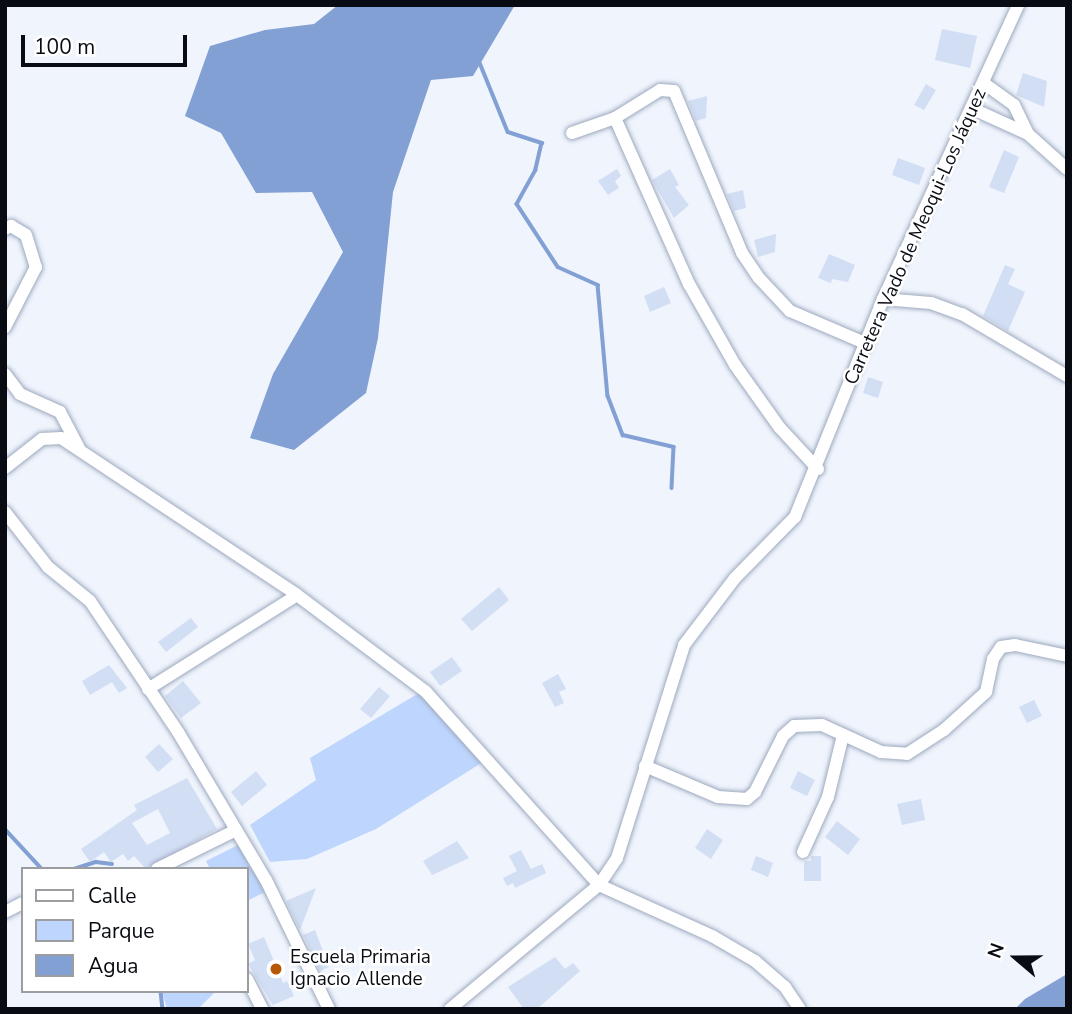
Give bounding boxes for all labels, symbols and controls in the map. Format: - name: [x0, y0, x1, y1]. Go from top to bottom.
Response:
- scale bar: [24, 21, 191, 65]
- text: 100 m: [34, 33, 95, 61]
- street label: Carretera Vado de Meoqui-Los Jáquez: [840, 85, 992, 389]
- legend: [21, 867, 248, 993]
- text: Calle: [88, 882, 136, 910]
- text: Parque: [88, 917, 155, 945]
- north arrow: [981, 923, 1051, 993]
- text: N: [982, 940, 1011, 962]
- place label: Escuela Primaria Ignacio Allende: [290, 947, 431, 991]
- text: Agua: [88, 952, 138, 980]
- marker: Escuela Primaria Ignacio Allende: [268, 961, 284, 977]

